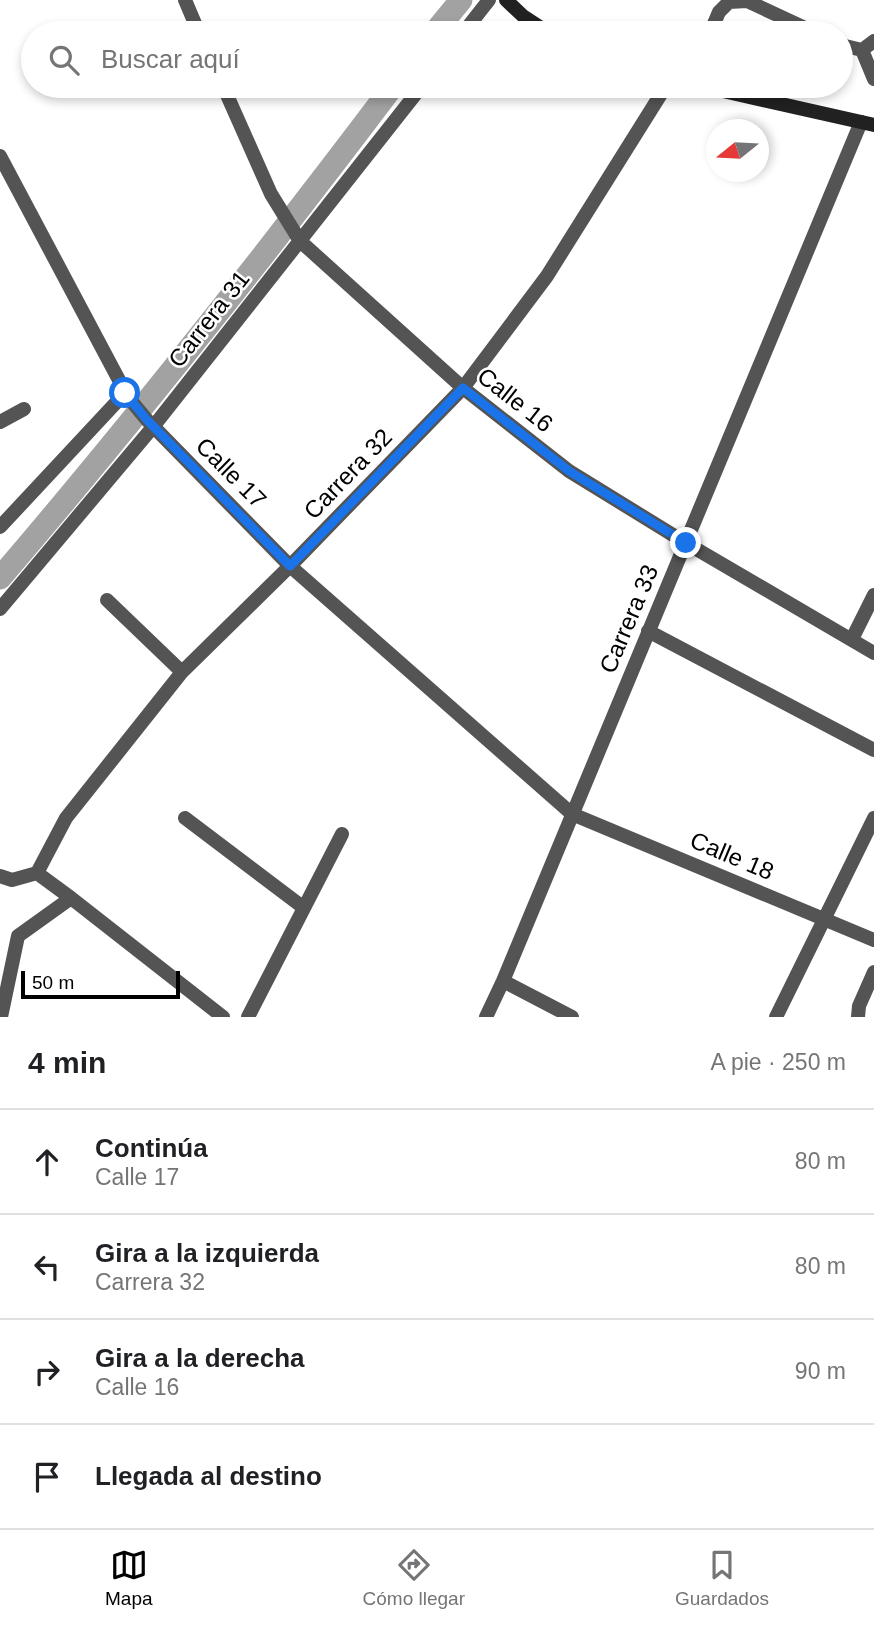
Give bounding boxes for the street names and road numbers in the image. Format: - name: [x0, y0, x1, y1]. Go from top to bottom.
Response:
- street label: Carrera 31: [163, 265, 255, 372]
- street label: Calle 16: [472, 362, 558, 437]
- street label: Carrera 32: [298, 423, 397, 524]
- street label: Calle 17: [191, 432, 272, 513]
- street label: Carrera 33: [594, 561, 663, 677]
- street label: Calle 18: [686, 826, 778, 885]

